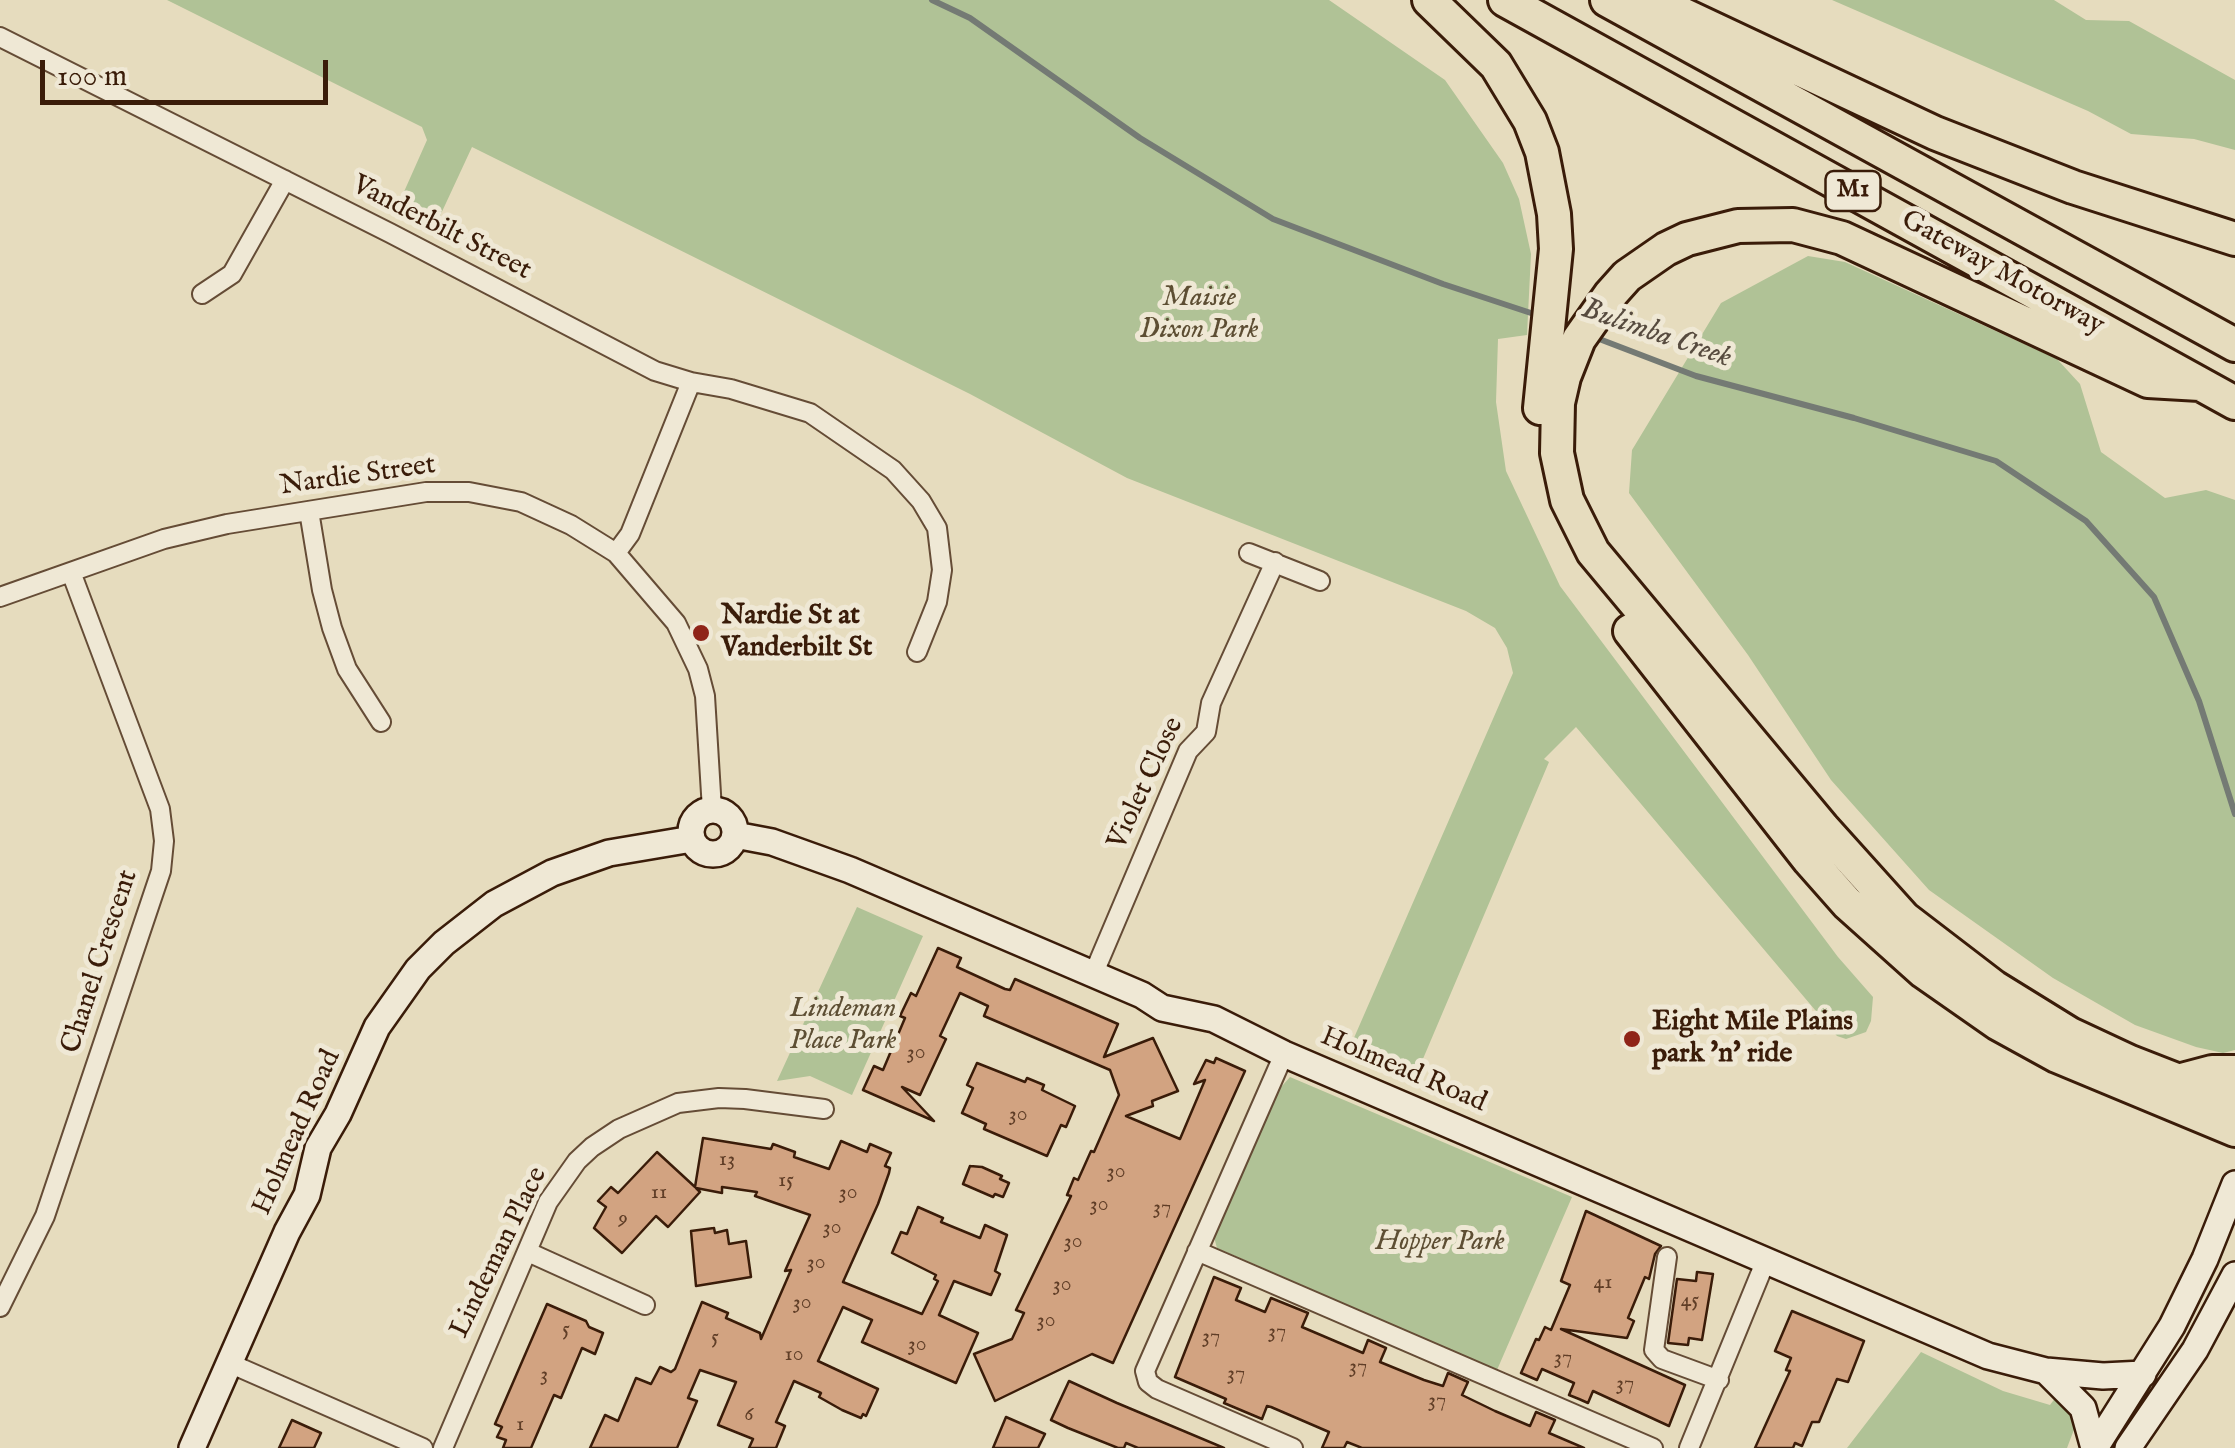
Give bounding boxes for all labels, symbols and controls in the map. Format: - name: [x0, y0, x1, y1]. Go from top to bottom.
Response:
- scale bar: [45, 40, 332, 102]
- text: 100 m: [57, 58, 127, 96]
- street label: Vanderbilt Street: [346, 169, 536, 289]
- road number: M1: [1826, 171, 1880, 211]
- street label: Gateway Motorway: [1895, 204, 2109, 344]
- park label: Maisie Dixon Park: [1140, 282, 1258, 348]
- water label: Bulimba Creek: [1576, 293, 1736, 377]
- street label: Nardie Street: [278, 449, 438, 505]
- place label: Nardie St at Vanderbilt St: [721, 600, 872, 666]
- marker: Nardie St at Vanderbilt St: [690, 622, 712, 644]
- street label: Violet Close: [1102, 713, 1192, 855]
- street label: Chanel Crescent: [56, 866, 146, 1058]
- park label: Lindeman Place Park: [790, 993, 896, 1059]
- place label: Eight Mile Plains park 'n' ride: [1652, 1006, 1853, 1072]
- street label: Holmead Road: [1315, 1021, 1491, 1121]
- marker: Eight Mile Plains park 'n' ride: [1621, 1028, 1643, 1050]
- house number: 30: [906, 1040, 926, 1066]
- street label: Holmead Road: [247, 1045, 349, 1221]
- house number: 30: [1008, 1102, 1028, 1128]
- house number: 13: [719, 1147, 735, 1173]
- house number: 30: [1106, 1159, 1126, 1185]
- street label: Lindeman Place: [444, 1162, 556, 1344]
- house number: 15: [778, 1168, 794, 1194]
- house number: 11: [651, 1180, 667, 1206]
- house number: 30: [838, 1180, 858, 1206]
- house number: 30: [1089, 1192, 1109, 1218]
- house number: 37: [1153, 1195, 1171, 1221]
- house number: 9: [618, 1206, 628, 1232]
- house number: 30: [822, 1215, 842, 1241]
- park label: Hopper Park: [1375, 1226, 1505, 1260]
- house number: 30: [1063, 1229, 1083, 1255]
- house number: 30: [806, 1250, 826, 1276]
- house number: 41: [1594, 1270, 1612, 1296]
- house number: 30: [1052, 1272, 1072, 1298]
- house number: 45: [1681, 1288, 1699, 1314]
- house number: 30: [792, 1290, 812, 1316]
- house number: 30: [1036, 1308, 1056, 1334]
- house number: 5: [562, 1317, 570, 1343]
- house number: 37: [1268, 1319, 1286, 1345]
- house number: 37: [1202, 1324, 1220, 1350]
- house number: 5: [711, 1325, 719, 1351]
- house number: 30: [907, 1332, 927, 1358]
- house number: 10: [785, 1342, 803, 1368]
- house number: 37: [1554, 1345, 1572, 1371]
- house number: 37: [1349, 1354, 1367, 1380]
- house number: 37: [1227, 1361, 1245, 1387]
- house number: 3: [540, 1362, 548, 1388]
- house number: 37: [1616, 1371, 1634, 1397]
- house number: 37: [1428, 1388, 1446, 1414]
- house number: 6: [744, 1402, 754, 1428]
- house number: 1: [516, 1412, 524, 1438]

